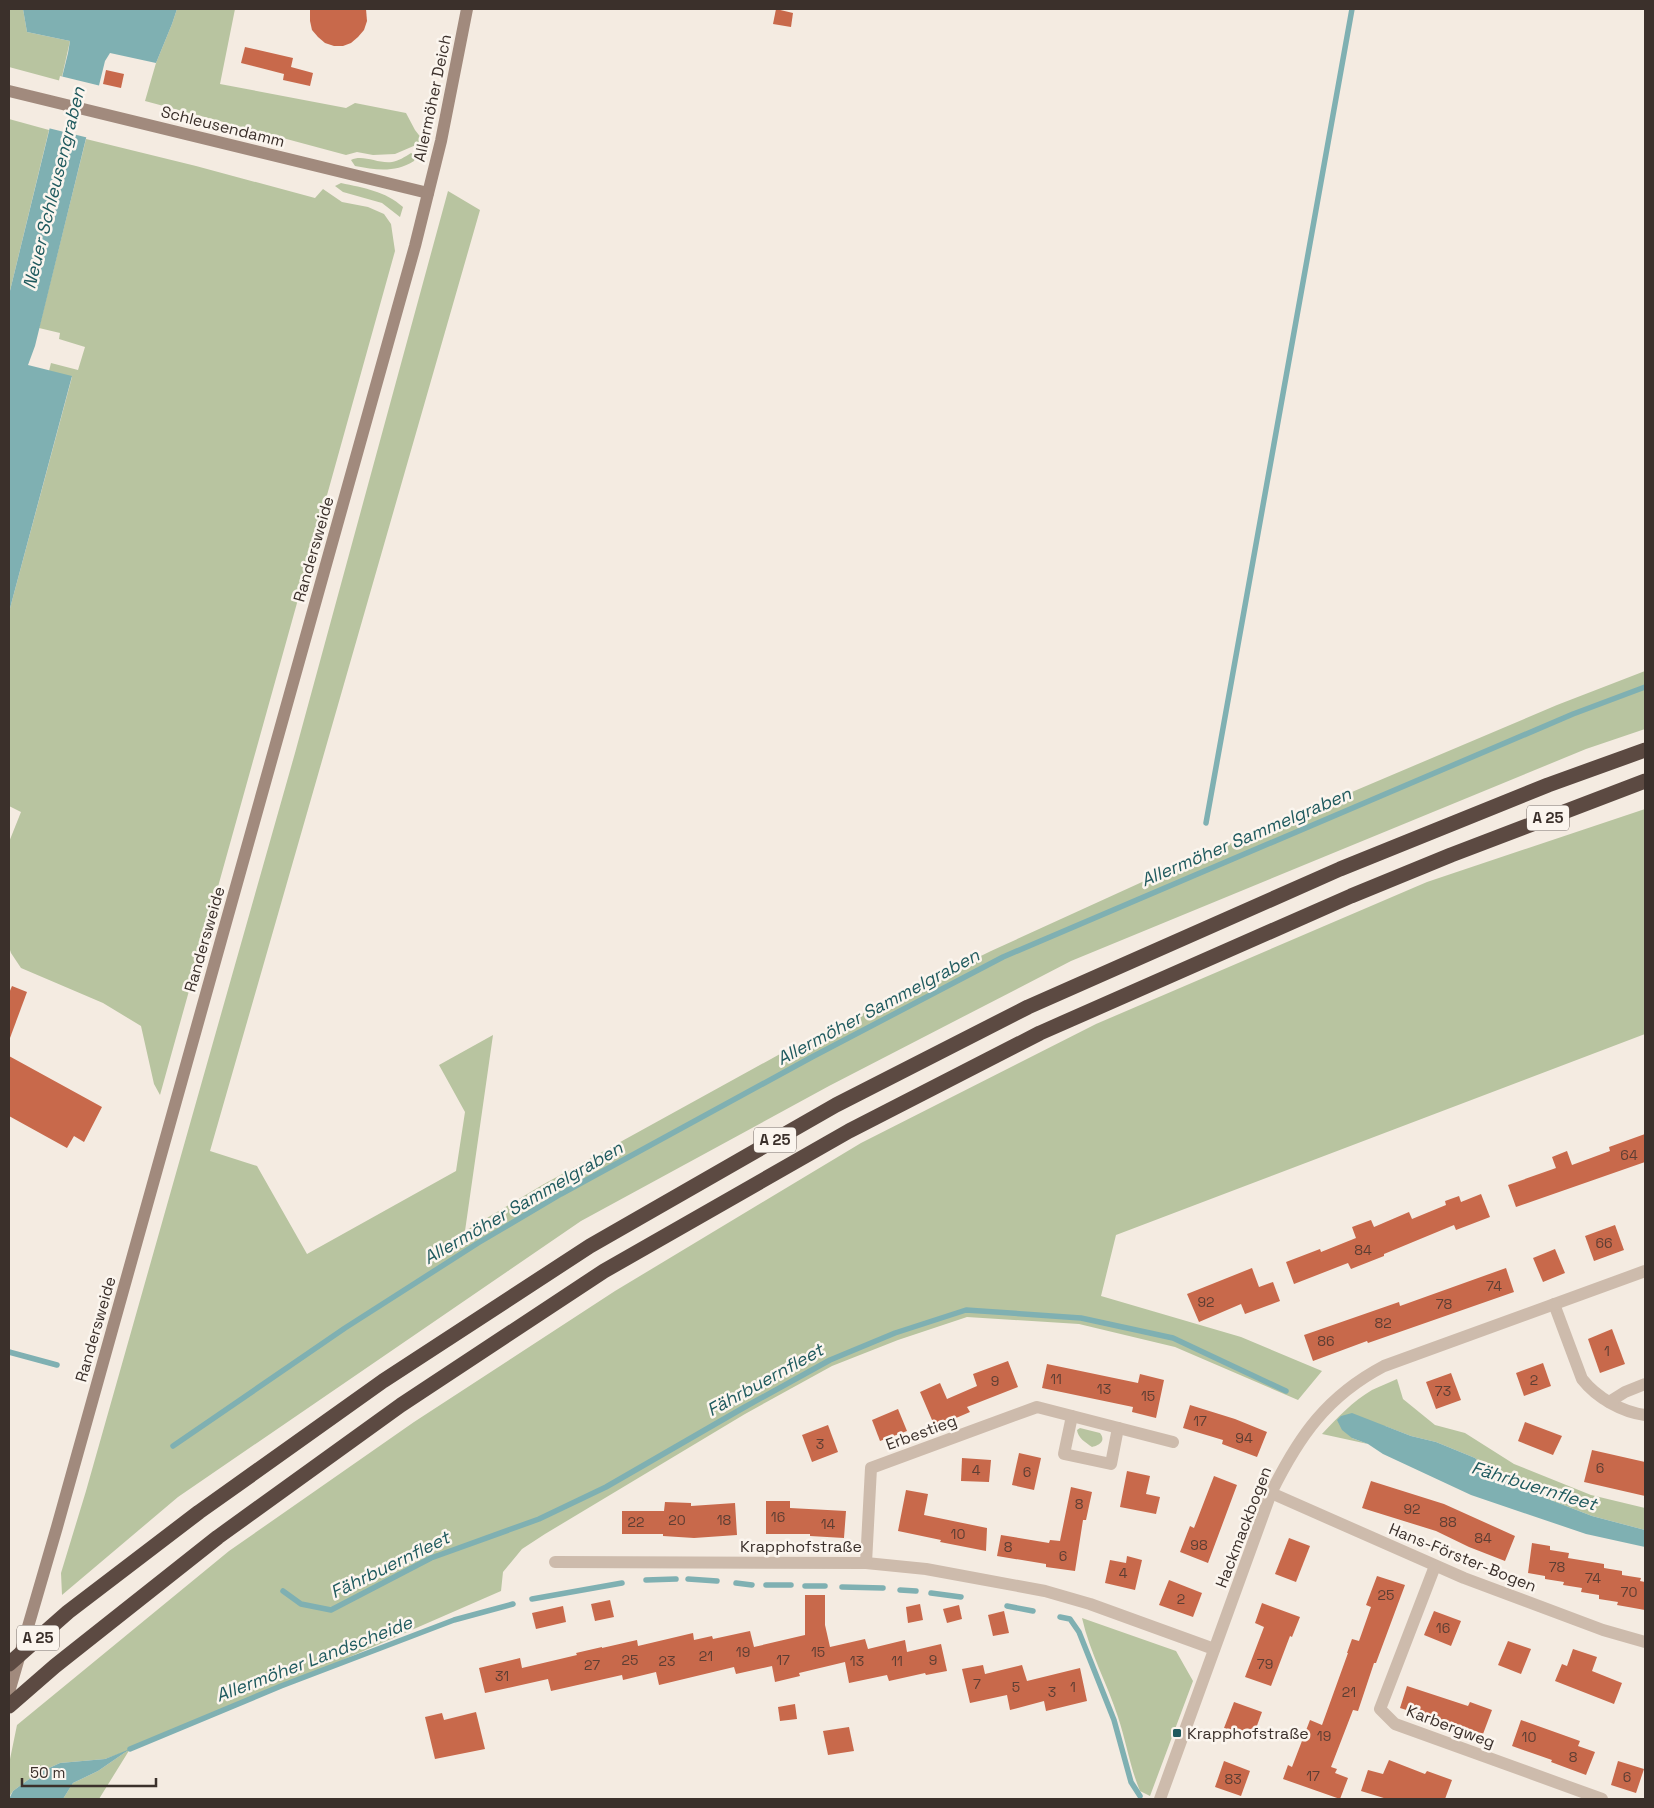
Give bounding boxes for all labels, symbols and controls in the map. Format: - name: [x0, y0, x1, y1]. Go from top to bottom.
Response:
- street label: Allermöher Deich: [409, 32, 456, 164]
- water label: Neuer Schleusengraben: [17, 84, 90, 291]
- street label: Schleusendamm: [159, 101, 287, 152]
- street label: Randersweide: [288, 494, 339, 604]
- water label: Allermöher Sammelgraben: [1137, 781, 1355, 891]
- road number: A 25: [1527, 806, 1569, 830]
- street label: Randersweide: [179, 884, 230, 994]
- water label: Allermöher Sammelgraben: [772, 943, 984, 1070]
- road number: A 25: [754, 1128, 796, 1152]
- water label: Allermöher Sammelgraben: [419, 1136, 627, 1269]
- house number: 64: [1620, 1146, 1638, 1164]
- house number: 66: [1595, 1234, 1613, 1252]
- house number: 84: [1354, 1241, 1372, 1259]
- street label: Randersweide: [70, 1274, 121, 1384]
- house number: 74: [1486, 1277, 1502, 1295]
- house number: 92: [1197, 1293, 1215, 1311]
- house number: 78: [1436, 1295, 1453, 1313]
- house number: 82: [1374, 1314, 1392, 1332]
- house number: 86: [1317, 1332, 1335, 1350]
- water label: Fährbuernfleet: [702, 1337, 829, 1421]
- house number: 1: [1604, 1342, 1610, 1360]
- house number: 11: [1050, 1370, 1062, 1388]
- house number: 2: [1530, 1371, 1538, 1389]
- house number: 9: [991, 1372, 999, 1390]
- house number: 13: [1097, 1380, 1111, 1398]
- house number: 73: [1435, 1382, 1451, 1400]
- house number: 15: [1141, 1387, 1155, 1405]
- street label: Erbestieg: [883, 1410, 960, 1455]
- house number: 17: [1193, 1412, 1207, 1430]
- house number: 94: [1235, 1429, 1253, 1447]
- house number: 3: [816, 1435, 824, 1453]
- water label: Fährbuernfleet: [1469, 1456, 1601, 1516]
- house number: 6: [1596, 1459, 1604, 1477]
- house number: 4: [972, 1461, 981, 1479]
- house number: 6: [1023, 1463, 1031, 1481]
- street label: Hackmackbogen: [1211, 1464, 1276, 1591]
- house number: 8: [1075, 1495, 1084, 1513]
- house number: 92: [1403, 1500, 1421, 1518]
- house number: 16: [771, 1508, 785, 1526]
- house number: 20: [668, 1511, 686, 1529]
- house number: 18: [717, 1511, 732, 1529]
- house number: 22: [628, 1513, 644, 1531]
- house number: 88: [1439, 1513, 1457, 1531]
- house number: 14: [821, 1515, 836, 1533]
- street label: Hans-Förster-Bogen: [1386, 1518, 1540, 1597]
- water label: Fährbuernfleet: [326, 1525, 455, 1603]
- house number: 10: [951, 1525, 965, 1543]
- house number: 84: [1474, 1529, 1492, 1547]
- street label: Krapphofstraße: [740, 1536, 862, 1557]
- house number: 98: [1190, 1536, 1208, 1554]
- house number: 8: [1004, 1538, 1013, 1556]
- house number: 6: [1059, 1547, 1067, 1565]
- house number: 78: [1549, 1558, 1566, 1576]
- house number: 4: [1119, 1564, 1128, 1582]
- house number: 74: [1585, 1569, 1601, 1587]
- house number: 70: [1621, 1583, 1637, 1601]
- house number: 25: [1378, 1586, 1394, 1604]
- house number: 2: [1177, 1590, 1185, 1608]
- water label: Allermöher Landscheide: [212, 1610, 417, 1707]
- house number: 16: [1436, 1619, 1450, 1637]
- road number: A 25: [17, 1626, 59, 1650]
- house number: 19: [736, 1643, 750, 1661]
- house number: 15: [811, 1643, 825, 1661]
- house number: 21: [699, 1647, 713, 1665]
- house number: 25: [622, 1651, 638, 1669]
- house number: 17: [776, 1651, 790, 1669]
- house number: 9: [929, 1651, 937, 1669]
- house number: 23: [659, 1652, 675, 1670]
- house number: 13: [850, 1652, 864, 1670]
- house number: 11: [891, 1652, 903, 1670]
- house number: 79: [1257, 1655, 1273, 1673]
- house number: 27: [584, 1656, 600, 1674]
- house number: 31: [495, 1667, 509, 1685]
- house number: 7: [973, 1675, 981, 1693]
- house number: 5: [1012, 1678, 1020, 1696]
- house number: 1: [1070, 1678, 1076, 1696]
- house number: 3: [1048, 1683, 1056, 1701]
- house number: 21: [1342, 1683, 1356, 1701]
- street label: Karbergweg: [1404, 1700, 1498, 1753]
- place label: Krapphofstraße: [1187, 1723, 1309, 1744]
- marker: Krapphofstraße: [1171, 1727, 1183, 1739]
- house number: 19: [1317, 1727, 1331, 1745]
- house number: 10: [1522, 1728, 1536, 1746]
- house number: 8: [1569, 1748, 1578, 1766]
- scale bar: [22, 1756, 156, 1788]
- text: 50 m: [30, 1763, 65, 1782]
- house number: 17: [1306, 1767, 1320, 1785]
- house number: 6: [1623, 1768, 1631, 1786]
- house number: 83: [1224, 1770, 1242, 1788]

